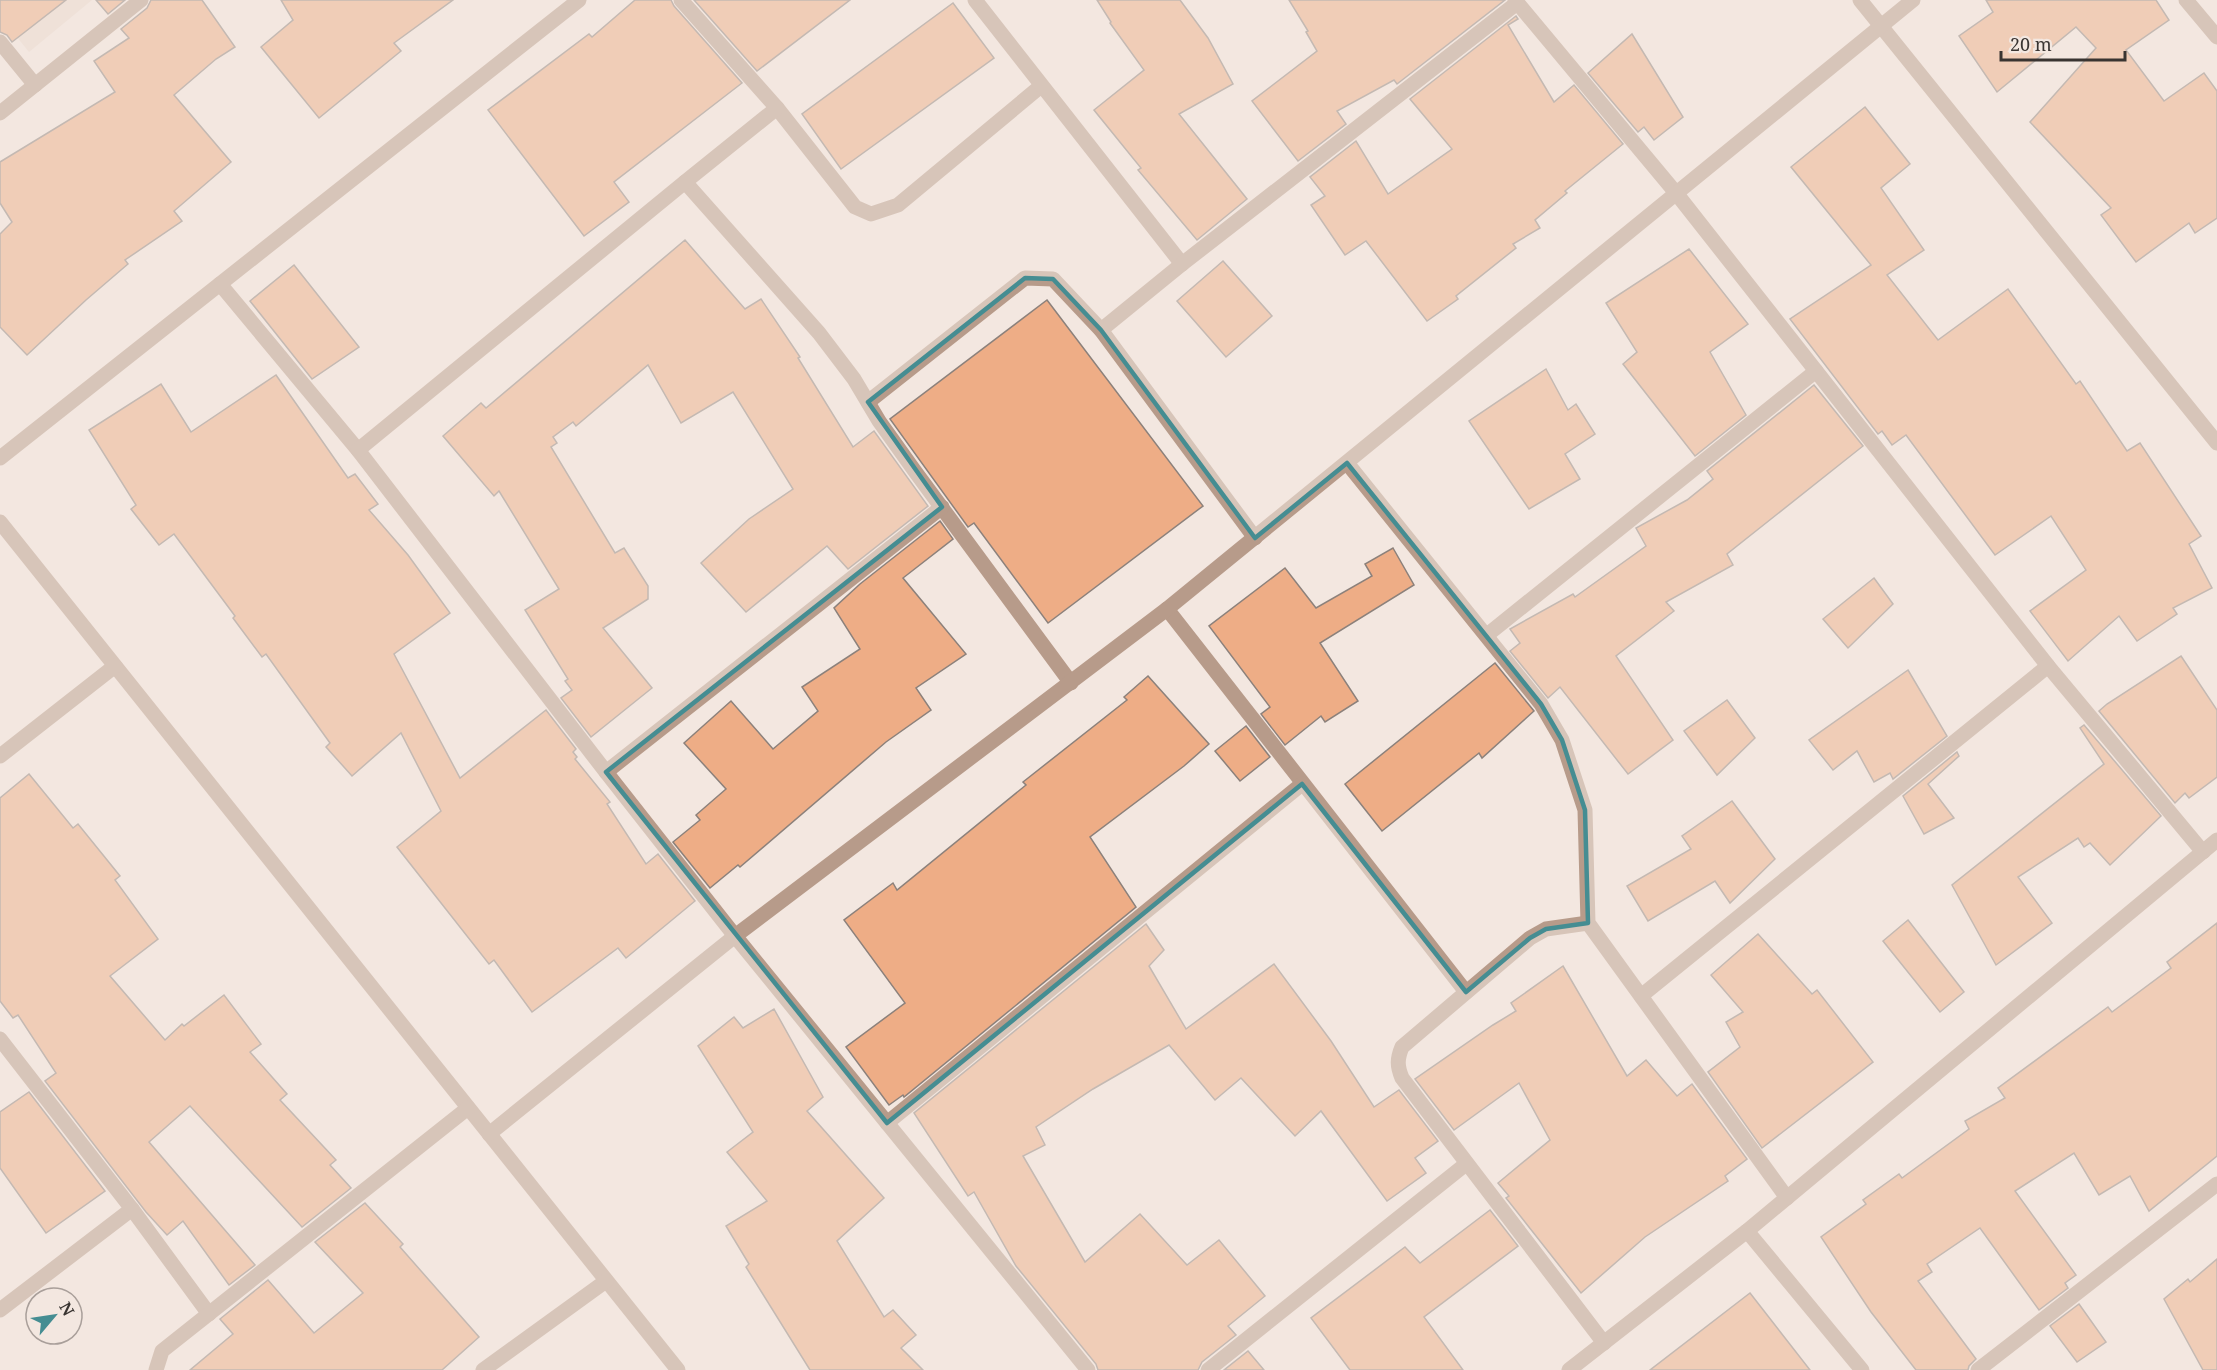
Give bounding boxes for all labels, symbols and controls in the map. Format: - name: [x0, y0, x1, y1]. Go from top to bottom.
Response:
- scale bar: [2001, 24, 2126, 62]
- text: 20 m: [2010, 32, 2052, 56]
- north arrow: [24, 1286, 84, 1346]
- text: N: [54, 1298, 80, 1320]

